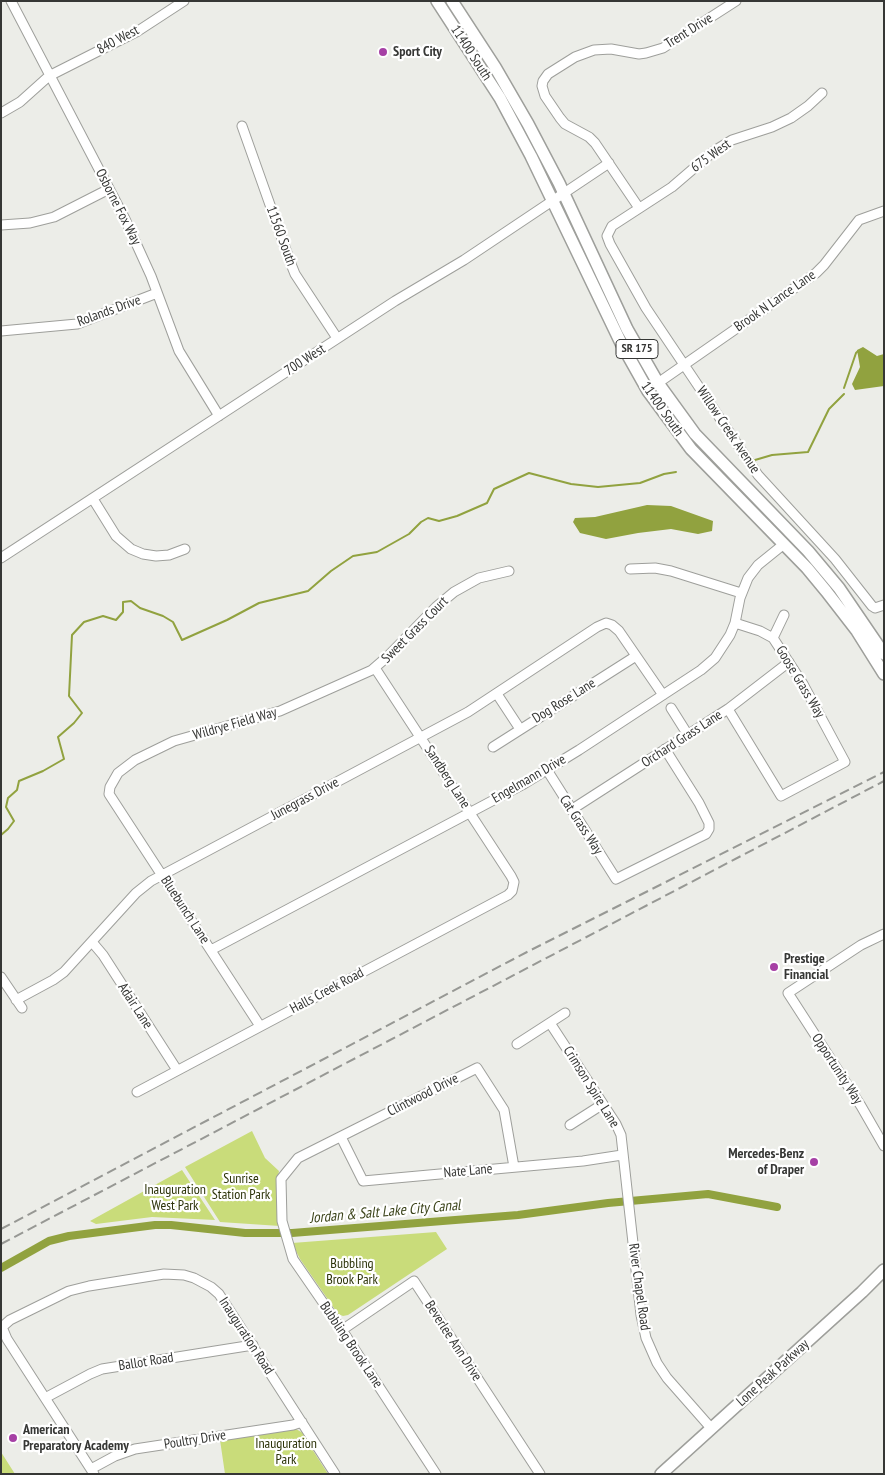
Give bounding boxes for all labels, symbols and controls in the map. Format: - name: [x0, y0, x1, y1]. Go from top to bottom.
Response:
- street label: Trent Drive: [662, 10, 716, 52]
- street label: 840 West: [94, 22, 142, 58]
- street label: 11400 South: [447, 22, 495, 84]
- place label: Sport City: [393, 44, 442, 60]
- marker: Sport City: [377, 46, 389, 58]
- street label: 675 West: [688, 136, 734, 176]
- street label: Osborne Fox Way: [92, 166, 144, 248]
- street label: 11560 South: [262, 204, 300, 268]
- street label: Brook N Lance Lane: [731, 267, 819, 335]
- street label: Rolands Drive: [75, 292, 143, 330]
- road number: SR 175: [616, 339, 658, 358]
- street label: 700 West: [281, 341, 329, 379]
- street label: 11400 South: [637, 379, 687, 439]
- street label: Willow Creek Avenue: [693, 383, 763, 477]
- street label: Sweet Grass Court: [378, 593, 452, 667]
- street label: Goose Grass Way: [772, 643, 828, 721]
- street label: Dog Rose Lane: [529, 675, 599, 727]
- street label: Wildrye Field Way: [191, 704, 279, 744]
- street label: Orchard Grass Lane: [638, 707, 726, 771]
- street label: Sandberg Lane: [420, 742, 474, 812]
- street label: Engelmann Drive: [489, 751, 569, 807]
- street label: Junegrass Drive: [268, 774, 342, 824]
- street label: Cat Grass Way: [556, 792, 606, 858]
- street label: Bluebunch Lane: [157, 873, 213, 947]
- place label: Prestige Financial: [784, 951, 829, 984]
- marker: Prestige Financial: [768, 961, 780, 973]
- street label: Halls Creek Road: [287, 965, 367, 1017]
- street label: Adair Lane: [114, 980, 156, 1032]
- street label: Opportunity Way: [808, 1030, 866, 1108]
- street label: Crimson Spire Lane: [559, 1043, 623, 1131]
- street label: Clintwood Drive: [385, 1070, 461, 1120]
- place label: Mercedes-Benz of Draper: [728, 1146, 804, 1178]
- marker: Mercedes-Benz of Draper: [808, 1156, 820, 1168]
- street label: Nate Lane: [443, 1161, 493, 1181]
- park label: Sunrise Station Park: [212, 1171, 270, 1204]
- park label: Inauguration West Park: [144, 1182, 206, 1214]
- water label: Jordan & Salt Lake City Canal: [309, 1196, 461, 1228]
- street label: River Chapel Road: [625, 1242, 653, 1332]
- park label: Bubbling Brook Park: [326, 1256, 378, 1288]
- street label: Inauguration Road: [215, 1294, 277, 1378]
- street label: Beverlee Ann Drive: [421, 1298, 485, 1384]
- street label: Bubbling Brook Lane: [316, 1299, 386, 1391]
- street label: Lone Peak Parkway: [733, 1336, 813, 1410]
- street label: Ballot Road: [117, 1349, 175, 1375]
- place label: American Preparatory Academy: [23, 1422, 129, 1454]
- street label: Poultry Drive: [163, 1427, 227, 1453]
- marker: American Preparatory Academy: [7, 1432, 19, 1444]
- park label: Inauguration Park: [255, 1436, 317, 1468]

